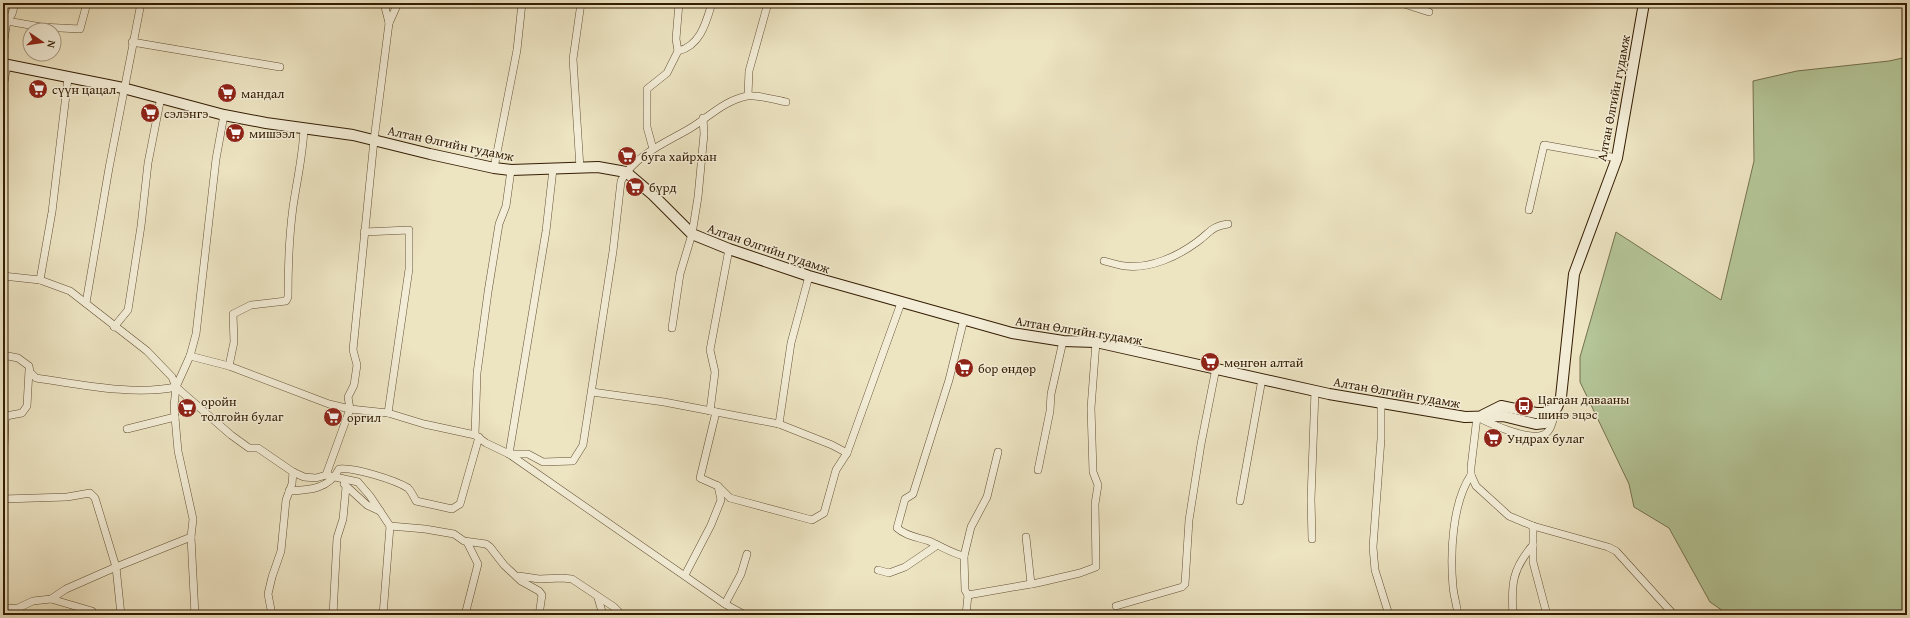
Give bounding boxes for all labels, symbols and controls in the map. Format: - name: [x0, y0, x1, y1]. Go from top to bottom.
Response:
- north arrow: [22, 22, 62, 62]
- street label: Алтан Өлгийн гудамж: [1592, 33, 1635, 163]
- text: N: [43, 39, 60, 50]
- supermarket icon: сүүн цацал: [27, 78, 49, 100]
- place label: сүүн цацал: [52, 80, 116, 99]
- supermarket icon: мандал: [216, 82, 238, 104]
- place label: мандал: [241, 84, 284, 103]
- supermarket icon: сэлэнгэ: [139, 102, 161, 124]
- place label: сэлэнгэ: [164, 104, 208, 123]
- street label: Алтан Өлгийн гудамж: [386, 121, 516, 166]
- supermarket icon: мишээл: [224, 122, 246, 144]
- place label: мишээл: [249, 124, 295, 143]
- supermarket icon: буга хайрхан: [616, 145, 638, 167]
- place label: буга хайрхан: [641, 147, 717, 166]
- supermarket icon: бүрд: [624, 176, 646, 198]
- place label: бүрд: [649, 178, 677, 197]
- street label: Алтан Өлгийн гудамж: [705, 219, 833, 279]
- street label: Алтан Өлгийн гудамж: [1014, 311, 1144, 350]
- supermarket icon: мөнгөн алтай: [1199, 351, 1221, 373]
- place label: мөнгөн алтай: [1224, 353, 1304, 372]
- supermarket icon: бор өндөр: [953, 357, 975, 379]
- place label: бор өндөр: [978, 359, 1036, 378]
- street label: Алтан Өлгийн гудамж: [1332, 372, 1462, 413]
- place label: Цагаан давааны шинэ эцэс: [1538, 390, 1629, 424]
- place label: оройн толгойн булаг: [201, 392, 284, 426]
- bus stop icon: Цагаан давааны шинэ эцэс: [1513, 395, 1535, 417]
- supermarket icon: оройн толгойн булаг: [176, 397, 198, 419]
- supermarket icon: оргил: [322, 406, 344, 428]
- place label: оргил: [347, 408, 381, 427]
- supermarket icon: Ундрах булаг: [1482, 427, 1504, 449]
- place label: Ундрах булаг: [1507, 429, 1585, 448]

